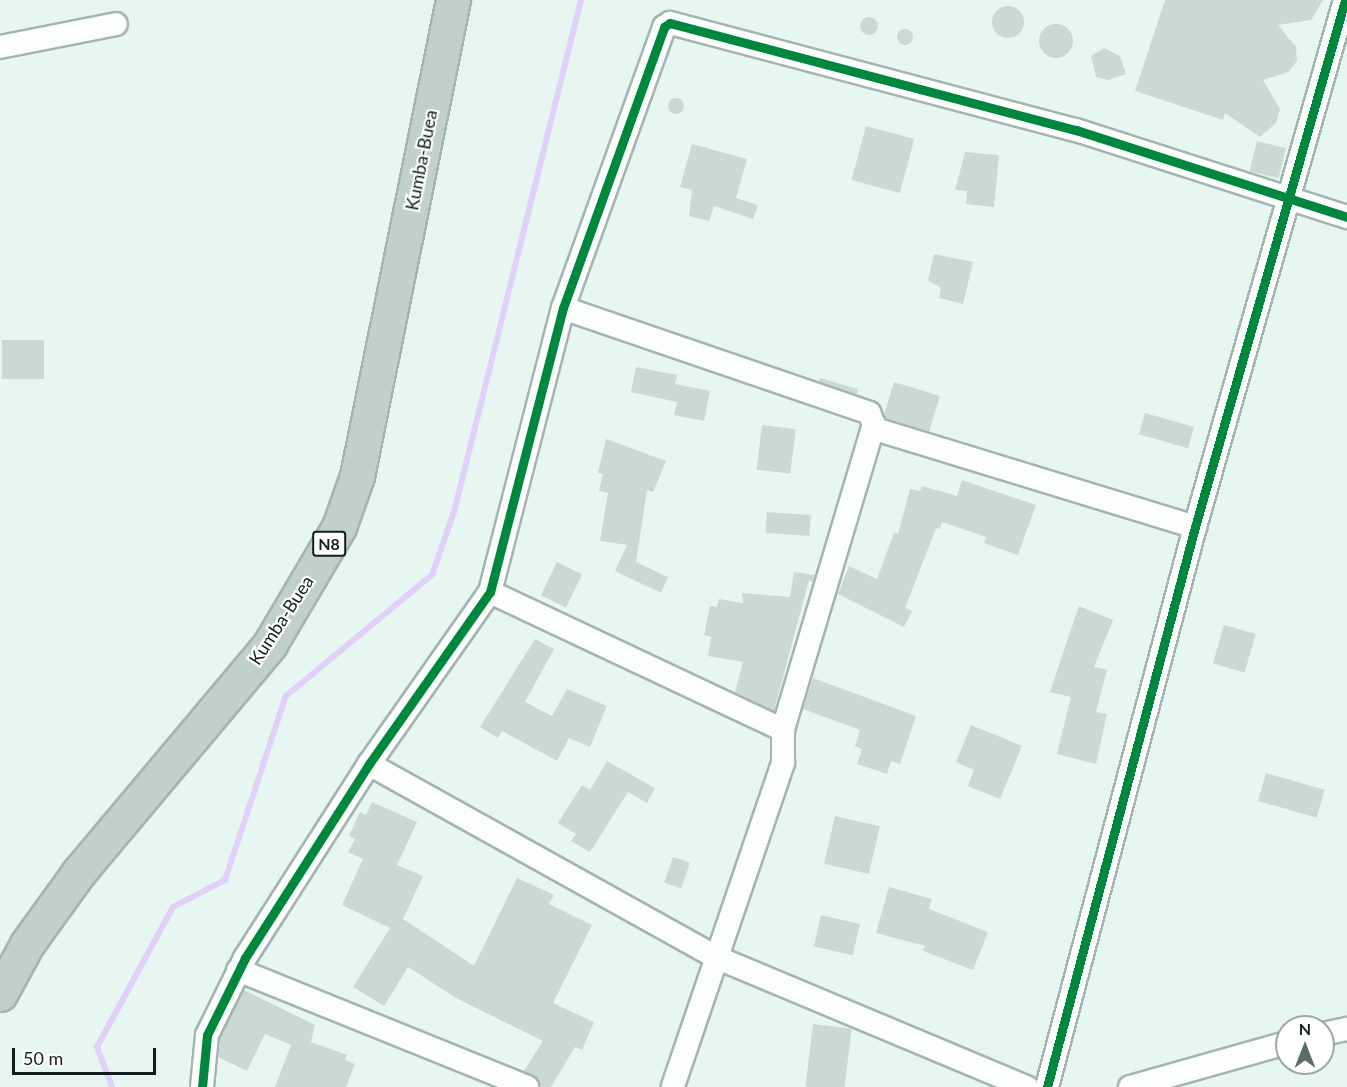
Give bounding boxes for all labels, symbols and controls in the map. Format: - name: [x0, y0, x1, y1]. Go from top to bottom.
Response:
- street label: Kumba-Buea: [401, 108, 441, 212]
- road number: N8: [311, 531, 347, 557]
- street label: Kumba-Buea: [244, 571, 318, 669]
- north arrow: [1275, 1015, 1335, 1075]
- text: N: [1299, 1019, 1311, 1038]
- scale bar: [15, 1036, 159, 1074]
- text: 50 m: [23, 1047, 63, 1069]

